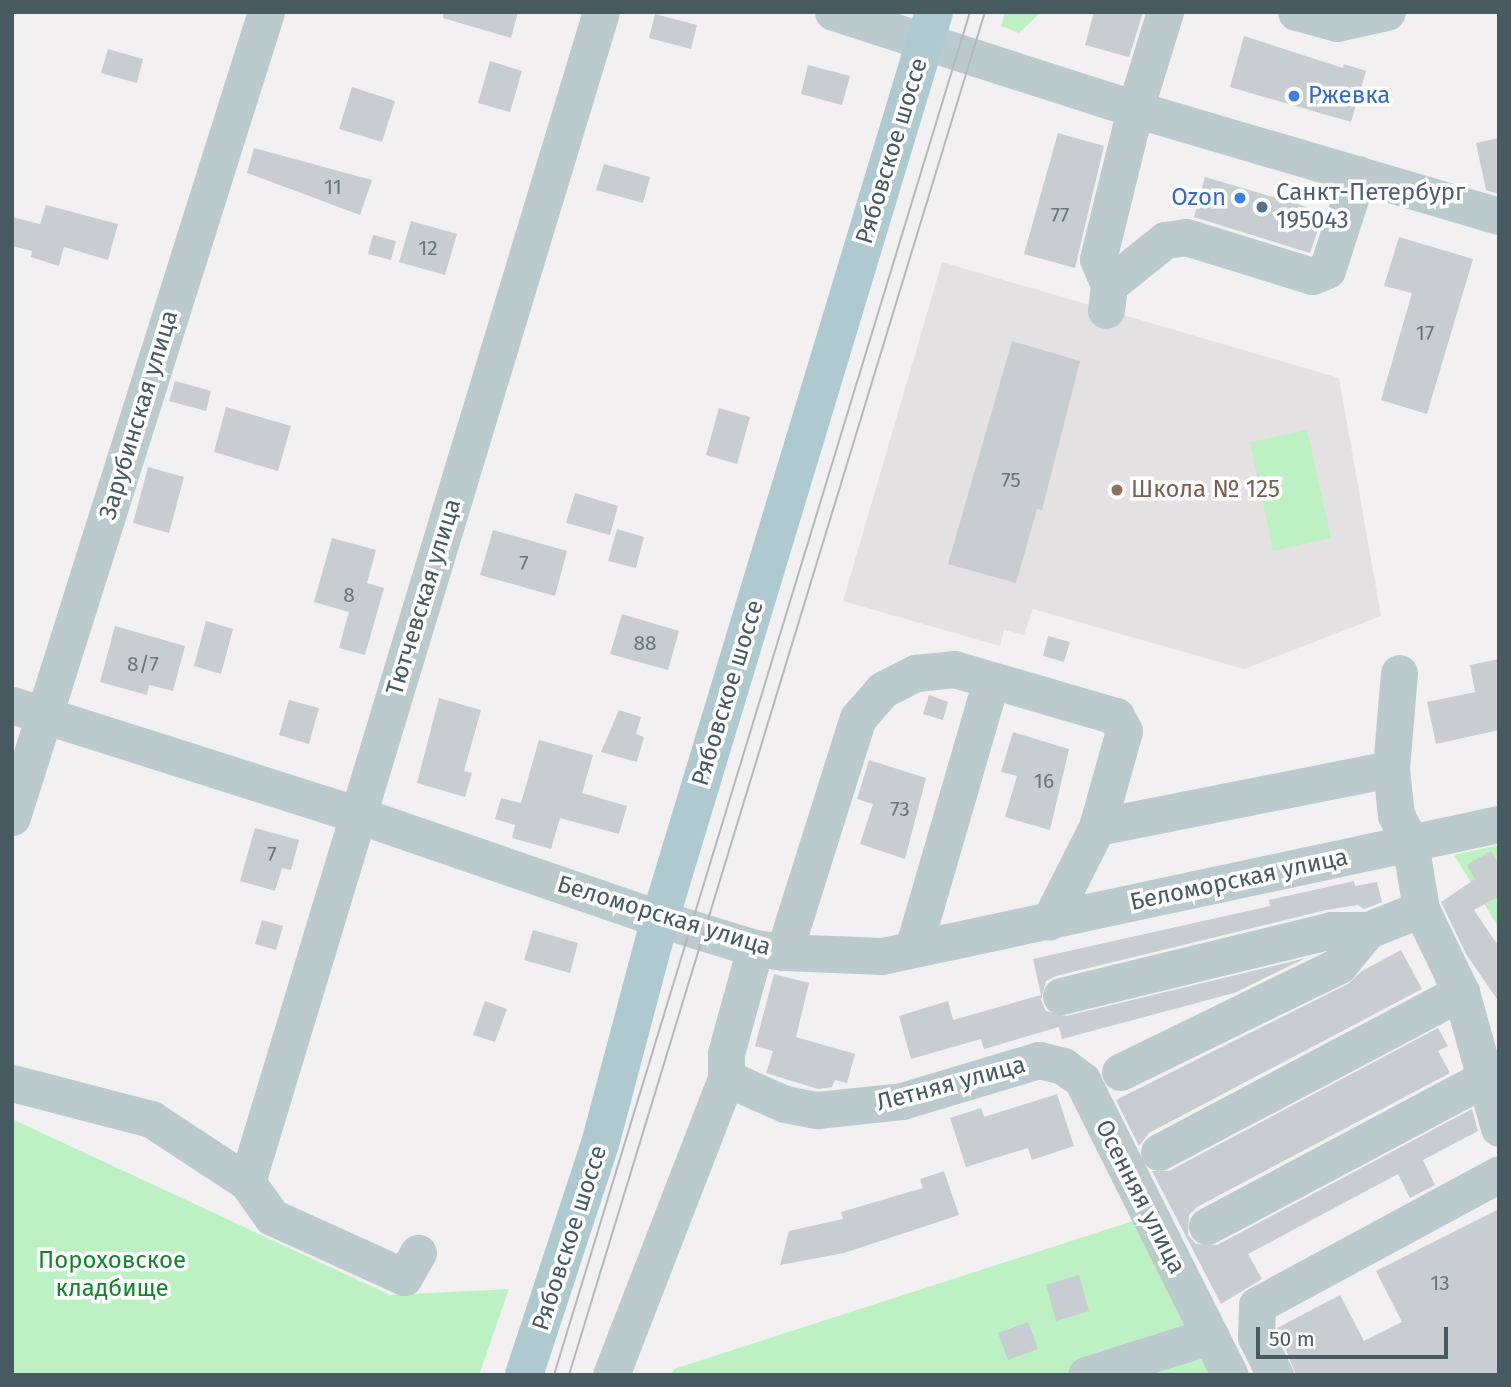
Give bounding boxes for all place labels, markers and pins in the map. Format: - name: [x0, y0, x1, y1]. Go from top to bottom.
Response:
- place label: Ржевка: [1308, 82, 1390, 110]
- marker: Ржевка: [1286, 88, 1302, 104]
- place label: Санкт-Петербург 195043: [1276, 179, 1465, 235]
- place label: Ozon: [1171, 184, 1226, 212]
- marker: Ozon: [1232, 190, 1248, 206]
- marker: Санкт-Петербург 195043: [1254, 199, 1270, 215]
- place label: Школа № 125: [1131, 476, 1280, 504]
- marker: Школа № 125: [1109, 482, 1125, 498]

